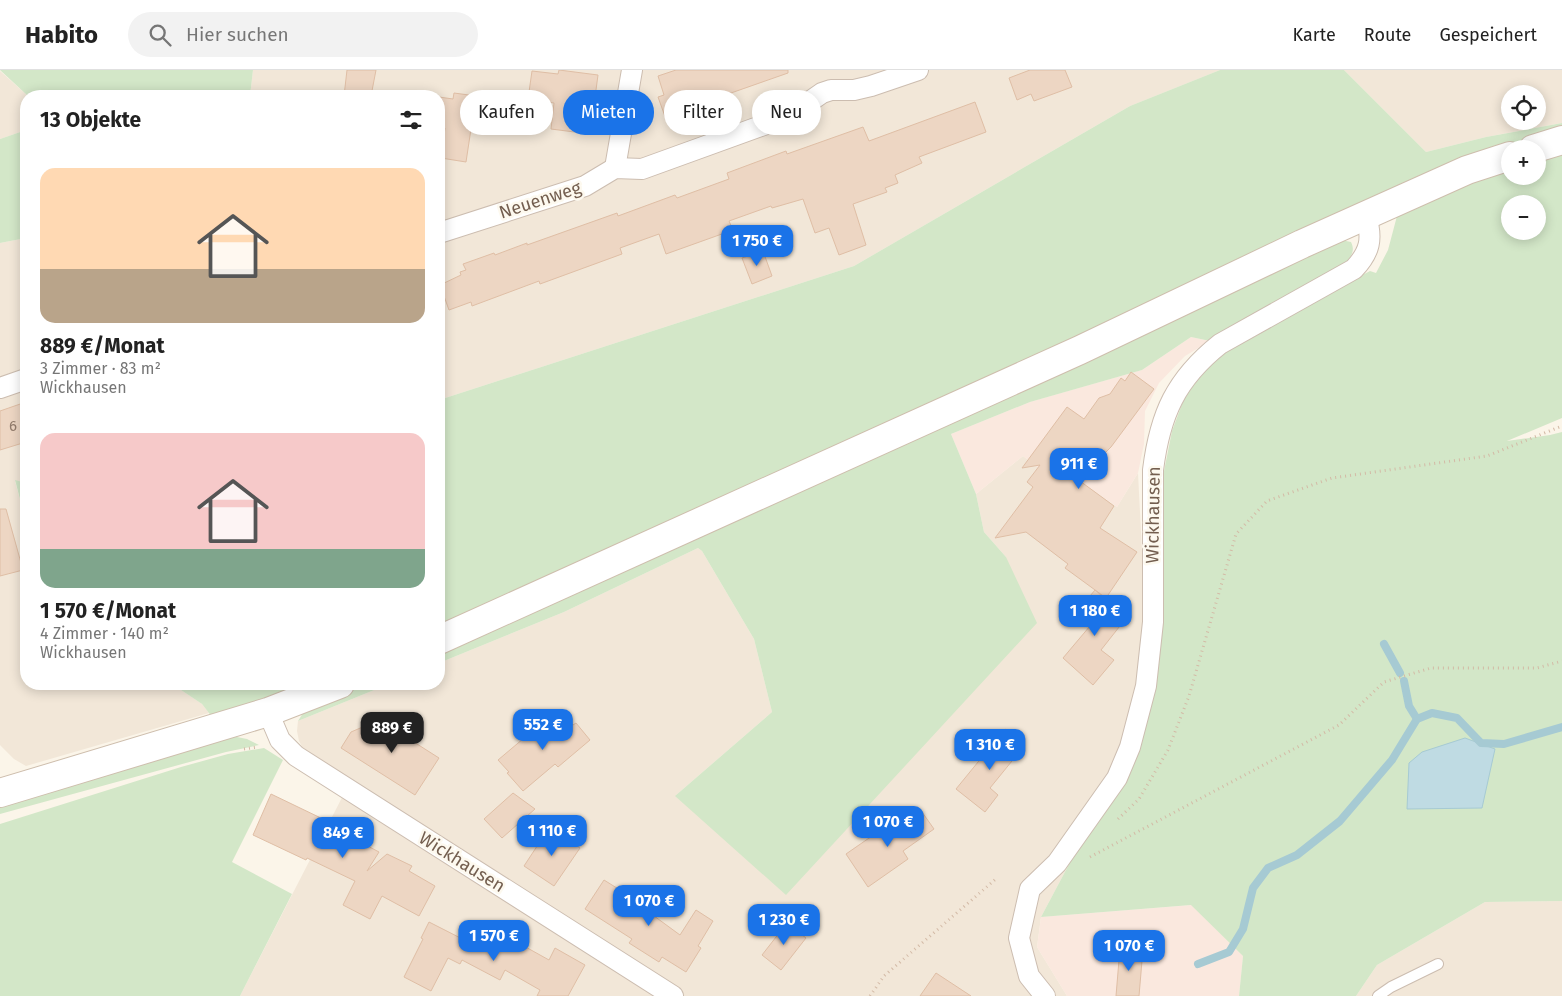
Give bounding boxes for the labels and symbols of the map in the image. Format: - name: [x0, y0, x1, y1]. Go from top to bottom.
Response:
- street label: Neuenweg: [496, 176, 584, 224]
- pin: 1 750 €: [711, 224, 803, 267]
- house number: 6: [9, 417, 17, 435]
- pin: 911 €: [1044, 448, 1114, 490]
- street label: Wickhausen: [1141, 466, 1165, 564]
- pin: 1 180 €: [1049, 594, 1141, 637]
- pin: 552 €: [508, 708, 578, 751]
- pin: 889 €: [357, 712, 427, 754]
- pin: 1 310 €: [944, 728, 1036, 771]
- pin: 1 070 €: [842, 806, 934, 848]
- pin: 1 110 €: [506, 814, 598, 857]
- pin: 849 €: [308, 816, 378, 859]
- street label: Wickhausen: [415, 827, 509, 897]
- pin: 1 070 €: [603, 884, 695, 927]
- pin: 1 230 €: [738, 904, 830, 946]
- pin: 1 570 €: [448, 920, 540, 962]
- pin: 1 070 €: [1083, 930, 1175, 972]

